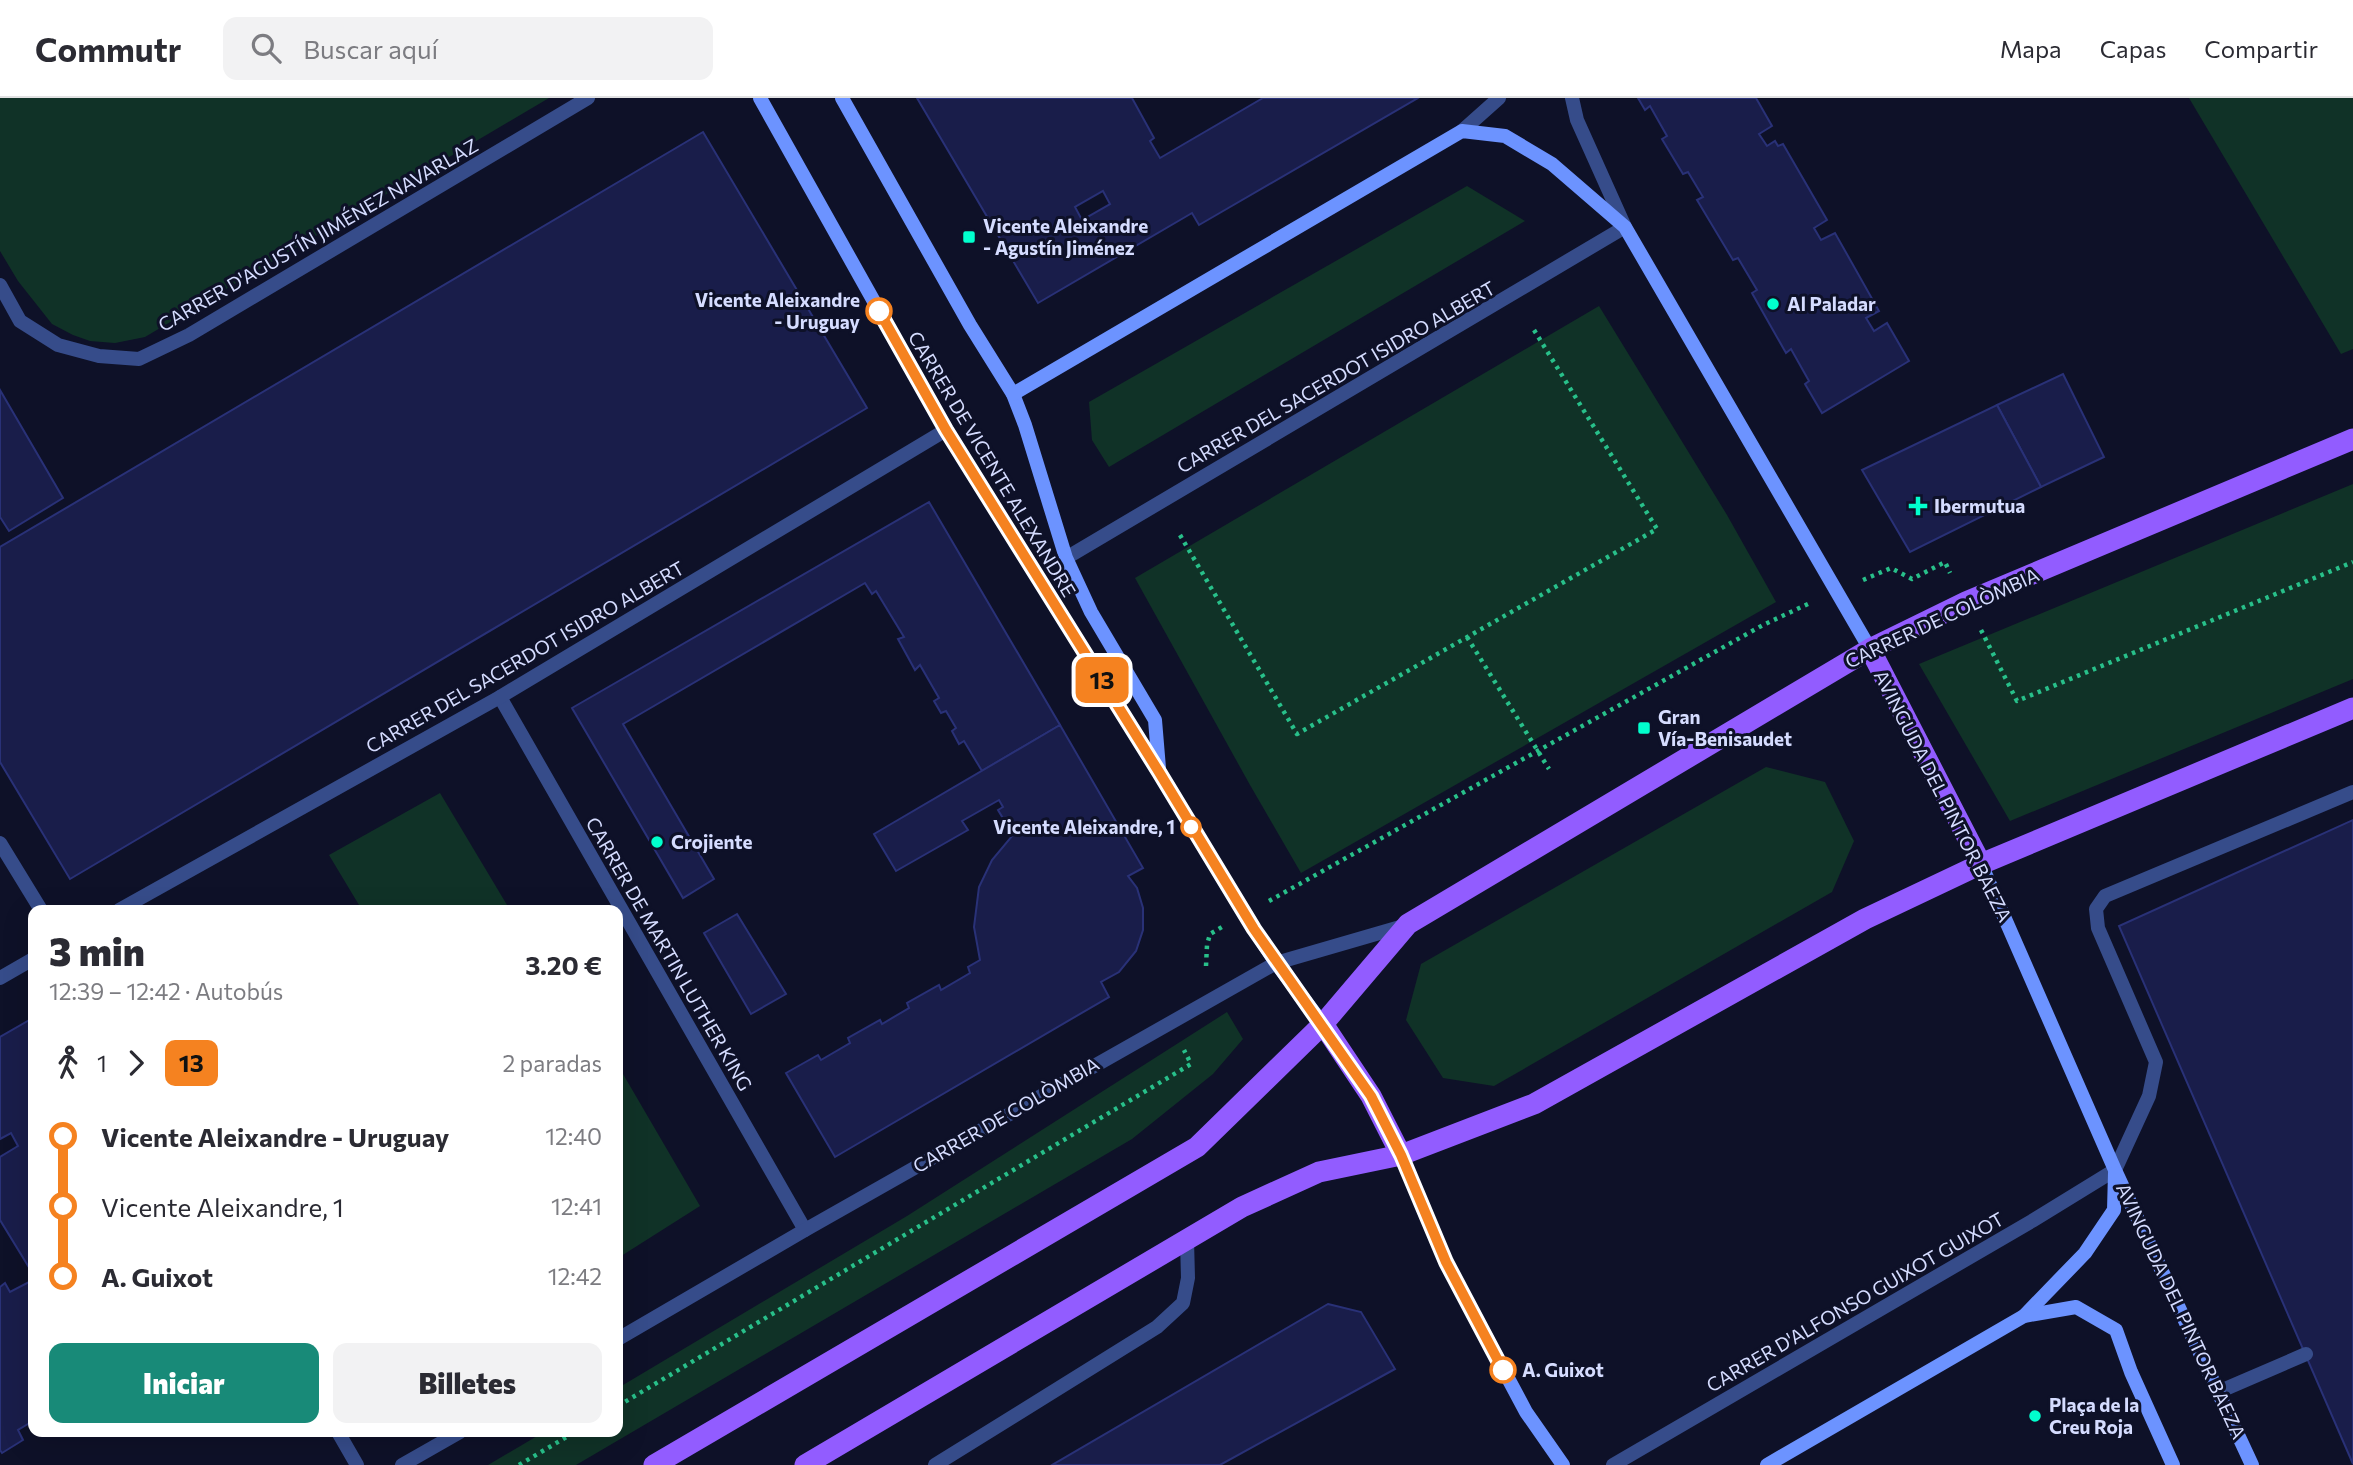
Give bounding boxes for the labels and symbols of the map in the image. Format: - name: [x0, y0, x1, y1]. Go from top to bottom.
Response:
- street label: CARRER D'AGUSTÍN JIMÉNEZ NAVARLAZ: [154, 133, 482, 336]
- place label: Vicente Aleixandre - Agustín Jiménez: [983, 214, 1148, 259]
- marker: Vicente Aleixandre - Agustín Jiménez: [961, 229, 977, 245]
- street label: CARRER DEL SACERDOT ISIDRO ALBERT: [1172, 276, 1499, 477]
- place label: Vicente Aleixandre - Uruguay: [695, 288, 861, 333]
- place label: Al Paladar: [1787, 292, 1876, 315]
- marker: Al Paladar: [1765, 296, 1781, 312]
- marker: Vicente Aleixandre - Uruguay: [866, 298, 892, 324]
- street label: CARRER DE VICENTE ALEXANDRE: [904, 327, 1081, 601]
- place label: Ibermutua: [1934, 494, 2025, 517]
- marker: Ibermutua: [1908, 496, 1928, 516]
- street label: CARRER DEL SACERDOT ISIDRO ALBERT: [361, 556, 688, 757]
- street label: CARRER DE COLÒMBIA: [1841, 562, 2042, 673]
- line badge: 13: [1070, 657, 1134, 703]
- street label: AVINGUDA DEL PINTOR BAEZA: [1870, 666, 2017, 926]
- place label: Gran Vía-Benisaudet: [1658, 705, 1792, 750]
- marker: Gran Vía-Benisaudet: [1636, 720, 1652, 736]
- street label: CARRER DE MARTIN LUTHER KING: [581, 813, 757, 1095]
- place label: Vicente Aleixandre, 1: [993, 815, 1175, 838]
- marker: Vicente Aleixandre, 1: [1181, 817, 1201, 837]
- place label: Crojiente: [671, 830, 752, 853]
- marker: Crojiente: [649, 834, 665, 850]
- street label: CARRER DE COLÒMBIA: [908, 1051, 1103, 1177]
- street label: AVINGUDA DEL PINTOR BAEZA: [2112, 1179, 2251, 1442]
- street label: CARRER D'ALFONSO GUIXOT GUIXOT: [1702, 1207, 2008, 1396]
- marker: A. Guixot: [1490, 1357, 1516, 1383]
- place label: A. Guixot: [1522, 1358, 1604, 1381]
- place label: Plaça de la Creu Roja: [2049, 1393, 2139, 1438]
- marker: Plaça de la Creu Roja: [2027, 1408, 2043, 1424]

